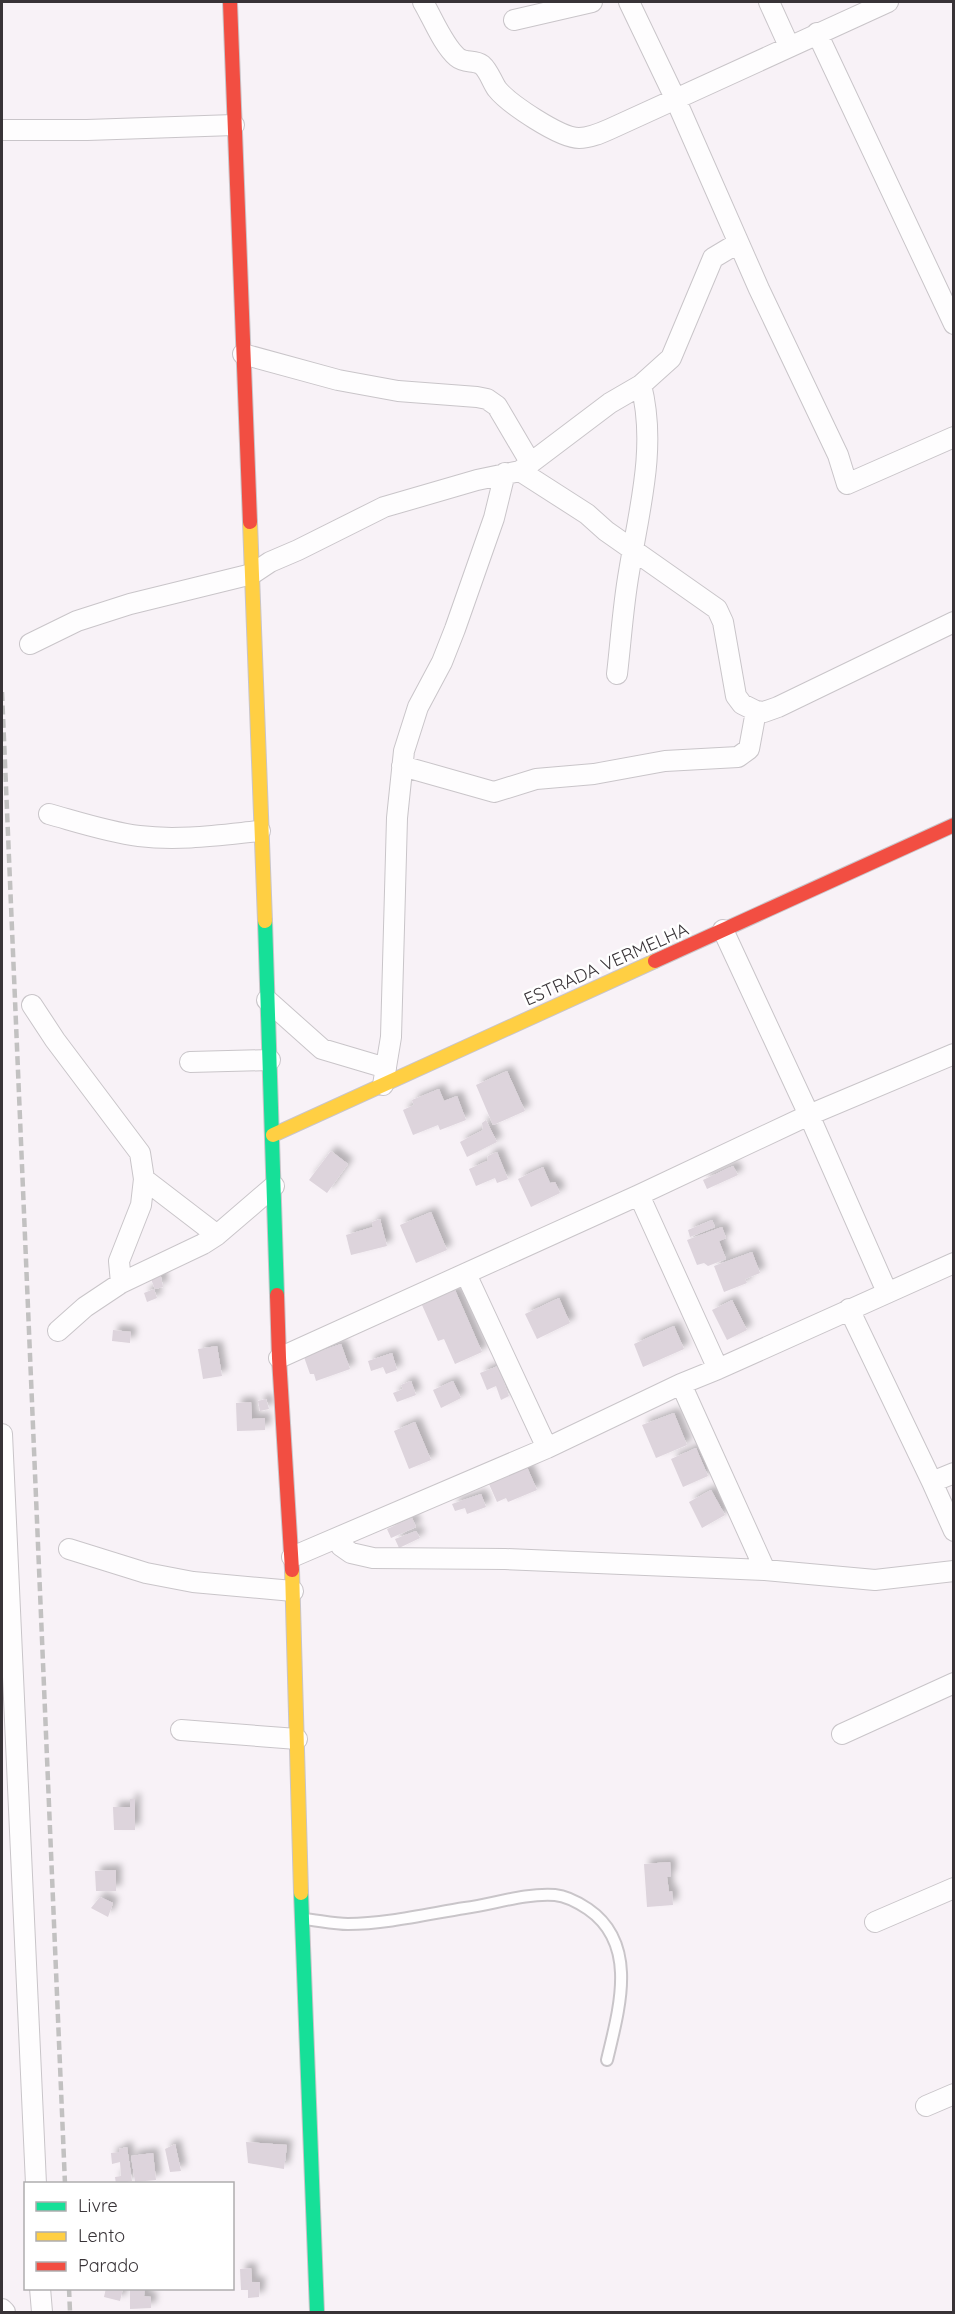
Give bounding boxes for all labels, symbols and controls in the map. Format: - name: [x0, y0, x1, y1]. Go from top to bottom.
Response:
- street label: ESTRADA VERMELHA: [520, 917, 692, 1011]
- legend: [24, 2182, 234, 2290]
- text: Livre: [78, 2194, 118, 2217]
- text: Lento: [78, 2224, 125, 2247]
- text: Parado: [78, 2254, 139, 2277]

